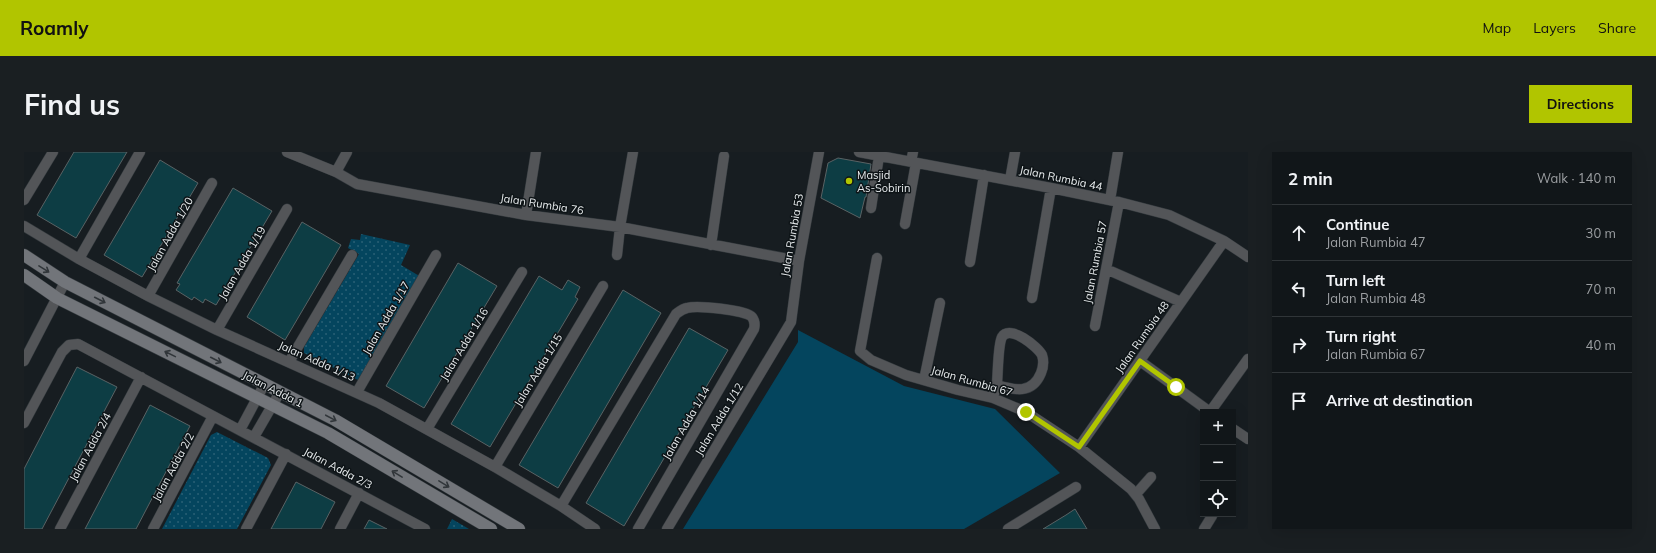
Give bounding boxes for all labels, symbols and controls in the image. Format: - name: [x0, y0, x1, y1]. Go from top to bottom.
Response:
- text: Roamly: [20, 16, 88, 40]
- text: Map: [1482, 19, 1511, 37]
- text: Layers: [1533, 19, 1576, 37]
- text: Share: [1598, 19, 1636, 37]
- button: Directions: [1529, 85, 1632, 123]
- text: Find us: [24, 87, 120, 122]
- street label: Jalan Rumbia 44: [1018, 162, 1104, 194]
- place label: Masjid As-Sobirin: [857, 168, 910, 195]
- text: 2 min: [1288, 168, 1333, 189]
- text: Walk · 140 m: [1537, 170, 1616, 186]
- marker: Masjid As-Sobirin: [844, 176, 854, 186]
- street label: Jalan Rumbia 76: [499, 190, 585, 218]
- street label: Jalan Rumbia 53: [778, 192, 806, 278]
- street label: Jalan Adda 1/20: [144, 194, 196, 273]
- text: Continue: [1326, 215, 1389, 234]
- street label: Jalan Rumbia 57: [1080, 219, 1110, 305]
- icon: ahead: [1288, 222, 1310, 244]
- street label: Jalan Adda 1/19: [215, 224, 269, 302]
- text: 30 m: [1586, 225, 1616, 241]
- text: Jalan Rumbia 47: [1326, 234, 1426, 250]
- one-way arrow: [38, 265, 49, 273]
- text: Turn left: [1326, 271, 1385, 290]
- icon: left: [1288, 278, 1310, 300]
- street label: Jalan Adda 1/17: [359, 279, 413, 357]
- text: 70 m: [1586, 281, 1616, 297]
- text: Jalan Rumbia 48: [1326, 290, 1426, 306]
- one-way arrow: [94, 297, 106, 304]
- street label: Jalan Rumbia 48: [1112, 298, 1172, 376]
- street label: Jalan Adda 1/16: [437, 305, 491, 383]
- text: Turn right: [1326, 327, 1396, 346]
- street label: Jalan Adda 1/15: [511, 331, 565, 409]
- icon: right: [1288, 334, 1310, 356]
- text: 40 m: [1586, 337, 1616, 353]
- street label: Jalan Adda 1/13: [277, 338, 357, 384]
- text: Jalan Rumbia 67: [1326, 346, 1426, 362]
- one-way arrow: [165, 350, 177, 358]
- one-way arrow: [209, 356, 221, 364]
- street label: Jalan Rumbia 67: [930, 363, 1014, 399]
- street label: Jalan Adda 1: [240, 368, 306, 410]
- route start: [1167, 378, 1185, 396]
- street label: Jalan Adda 1/12: [692, 380, 746, 458]
- street label: Jalan Adda 1/14: [659, 383, 713, 462]
- icon: arrive: [1288, 390, 1310, 412]
- text: Arrive at destination: [1326, 391, 1473, 410]
- route end: [1017, 403, 1035, 421]
- map controls: [1200, 409, 1236, 517]
- button: +: [1200, 409, 1236, 445]
- street label: Jalan Adda 2/4: [66, 410, 114, 484]
- one-way arrow: [325, 415, 337, 423]
- street label: Jalan Adda 2/2: [149, 430, 197, 504]
- street label: Jalan Adda 2/3: [301, 444, 375, 492]
- button: −: [1200, 445, 1236, 481]
- one-way arrow: [391, 469, 403, 477]
- one-way arrow: [438, 481, 450, 489]
- button: locate: [1200, 481, 1236, 517]

